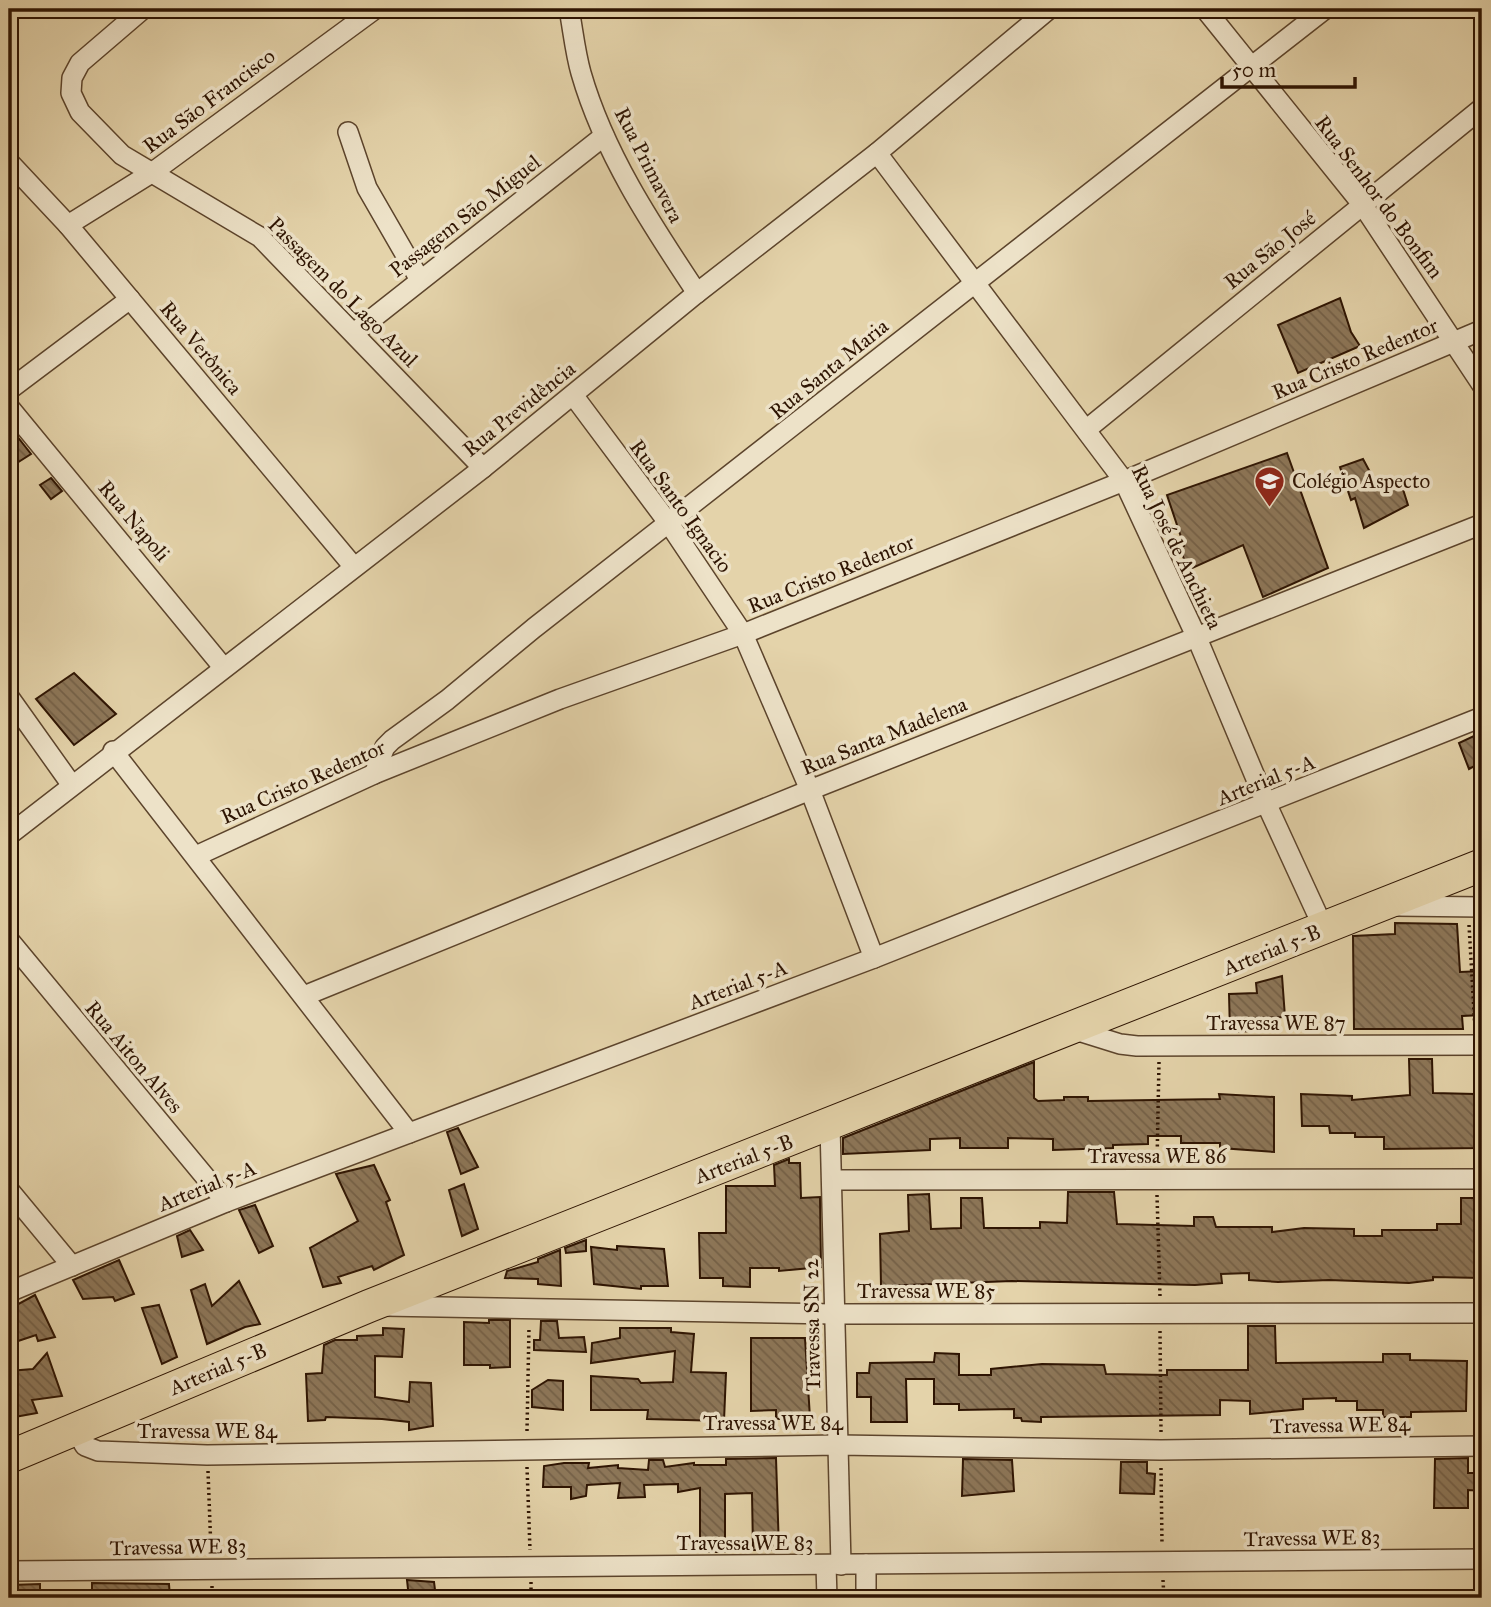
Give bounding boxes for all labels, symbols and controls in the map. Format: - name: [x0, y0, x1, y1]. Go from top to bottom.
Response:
- street label: Rua São Francisco: [138, 43, 280, 159]
- scale bar: [1222, 46, 1354, 90]
- text: 50 m: [1232, 57, 1277, 83]
- street label: Rua Primavera: [609, 103, 689, 227]
- street label: Rua Senhor do Bonfim: [1309, 110, 1449, 284]
- street label: Passagem São Miguel: [384, 149, 546, 283]
- street label: Rua São José: [1219, 205, 1321, 295]
- street label: Passagem do Lago Azul: [263, 212, 424, 373]
- street label: Rua Verônica: [154, 296, 248, 400]
- street label: Rua Cristo Redentor: [1268, 312, 1442, 406]
- street label: Rua Santa Maria: [764, 313, 894, 425]
- street label: Rua Previdência: [457, 356, 581, 462]
- street label: Rua Santo Ignacio: [624, 434, 738, 578]
- street label: Rua José de Anchieta: [1126, 461, 1228, 633]
- school or university icon: Colégio Aspecto: [1252, 464, 1286, 508]
- place label: Colégio Aspecto: [1292, 468, 1430, 494]
- street label: Rua Napoli: [93, 475, 176, 567]
- street label: Rua Cristo Redentor: [744, 529, 918, 619]
- street label: Rua Santa Madelena: [797, 691, 971, 781]
- street label: Rua Cristo Redentor: [217, 734, 389, 830]
- street label: Arterial 5-A: [1212, 749, 1319, 812]
- street label: Arterial 5-B: [1218, 919, 1325, 982]
- street label: Arterial 5-A: [684, 954, 791, 1016]
- street label: Rua Aiton Alves: [79, 995, 189, 1119]
- street label: Travessa WE 87: [1206, 1010, 1346, 1036]
- street label: Arterial 5-B: [690, 1128, 797, 1190]
- street label: Travessa WE 86: [1087, 1143, 1228, 1169]
- street label: Arterial 5-A: [153, 1155, 260, 1218]
- street label: Travessa SN 22: [798, 1258, 826, 1392]
- street label: Travessa WE 85: [857, 1278, 995, 1304]
- street label: Arterial 5-B: [165, 1337, 271, 1402]
- street label: Travessa WE 84: [703, 1410, 844, 1436]
- street label: Travessa WE 84: [1270, 1411, 1412, 1439]
- street label: Travessa WE 84: [137, 1418, 278, 1444]
- street label: Travessa WE 83: [1243, 1524, 1381, 1552]
- street label: Travessa WE 83: [677, 1530, 813, 1556]
- street label: Travessa WE 83: [109, 1533, 247, 1561]

